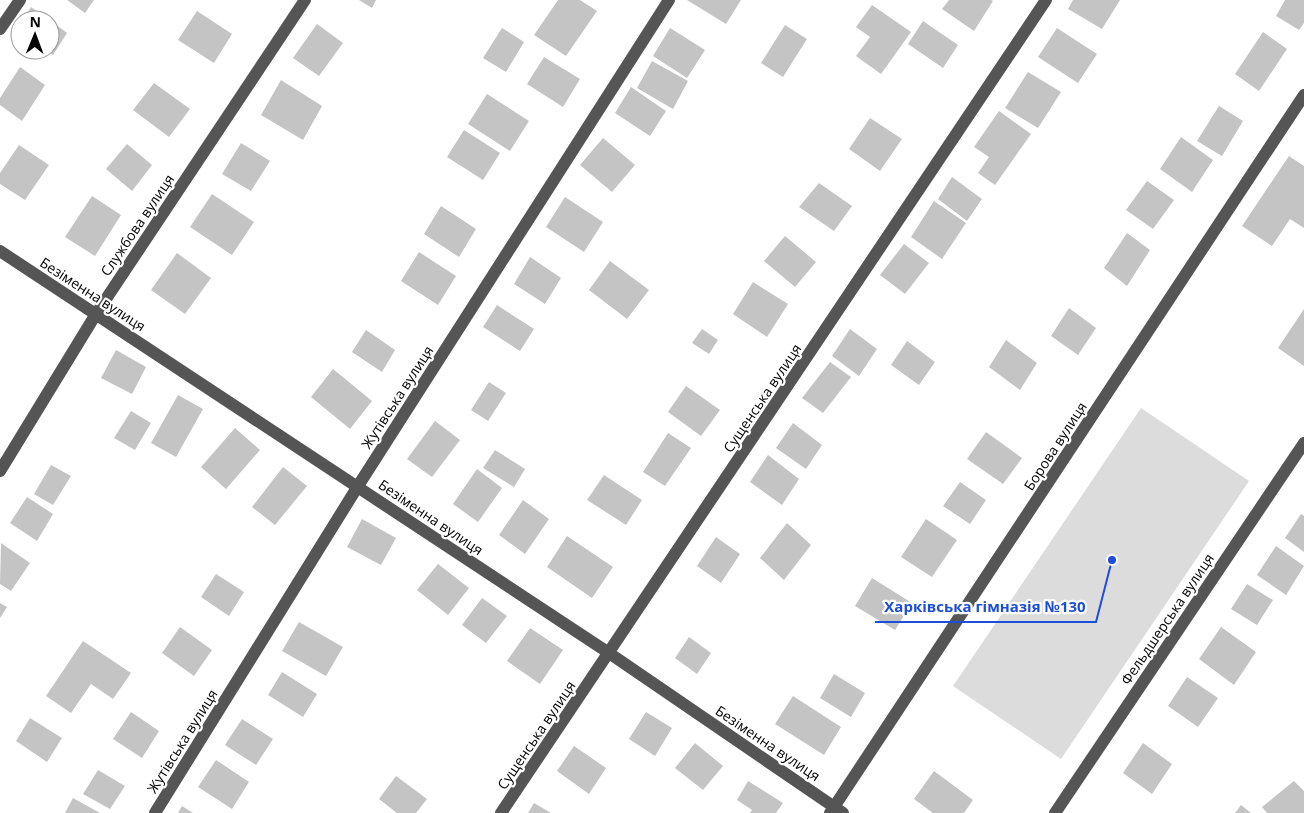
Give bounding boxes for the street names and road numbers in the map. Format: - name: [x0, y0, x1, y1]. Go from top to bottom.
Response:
- street label: Службова вулиця: [96, 170, 178, 280]
- street label: Безіменна вулиця: [36, 253, 150, 335]
- street label: Сущенська вулиця: [719, 340, 805, 456]
- street label: Жутівська вулиця: [357, 342, 437, 452]
- street label: Борова вулиця: [1019, 398, 1091, 494]
- street label: Безіменна вулиця: [375, 475, 487, 559]
- street label: Фельдшерська вулиця: [1116, 550, 1218, 688]
- street label: Сущенська вулиця: [493, 677, 579, 793]
- street label: Жутівська вулиця: [142, 685, 222, 797]
- street label: Безіменна вулиця: [712, 701, 824, 785]

